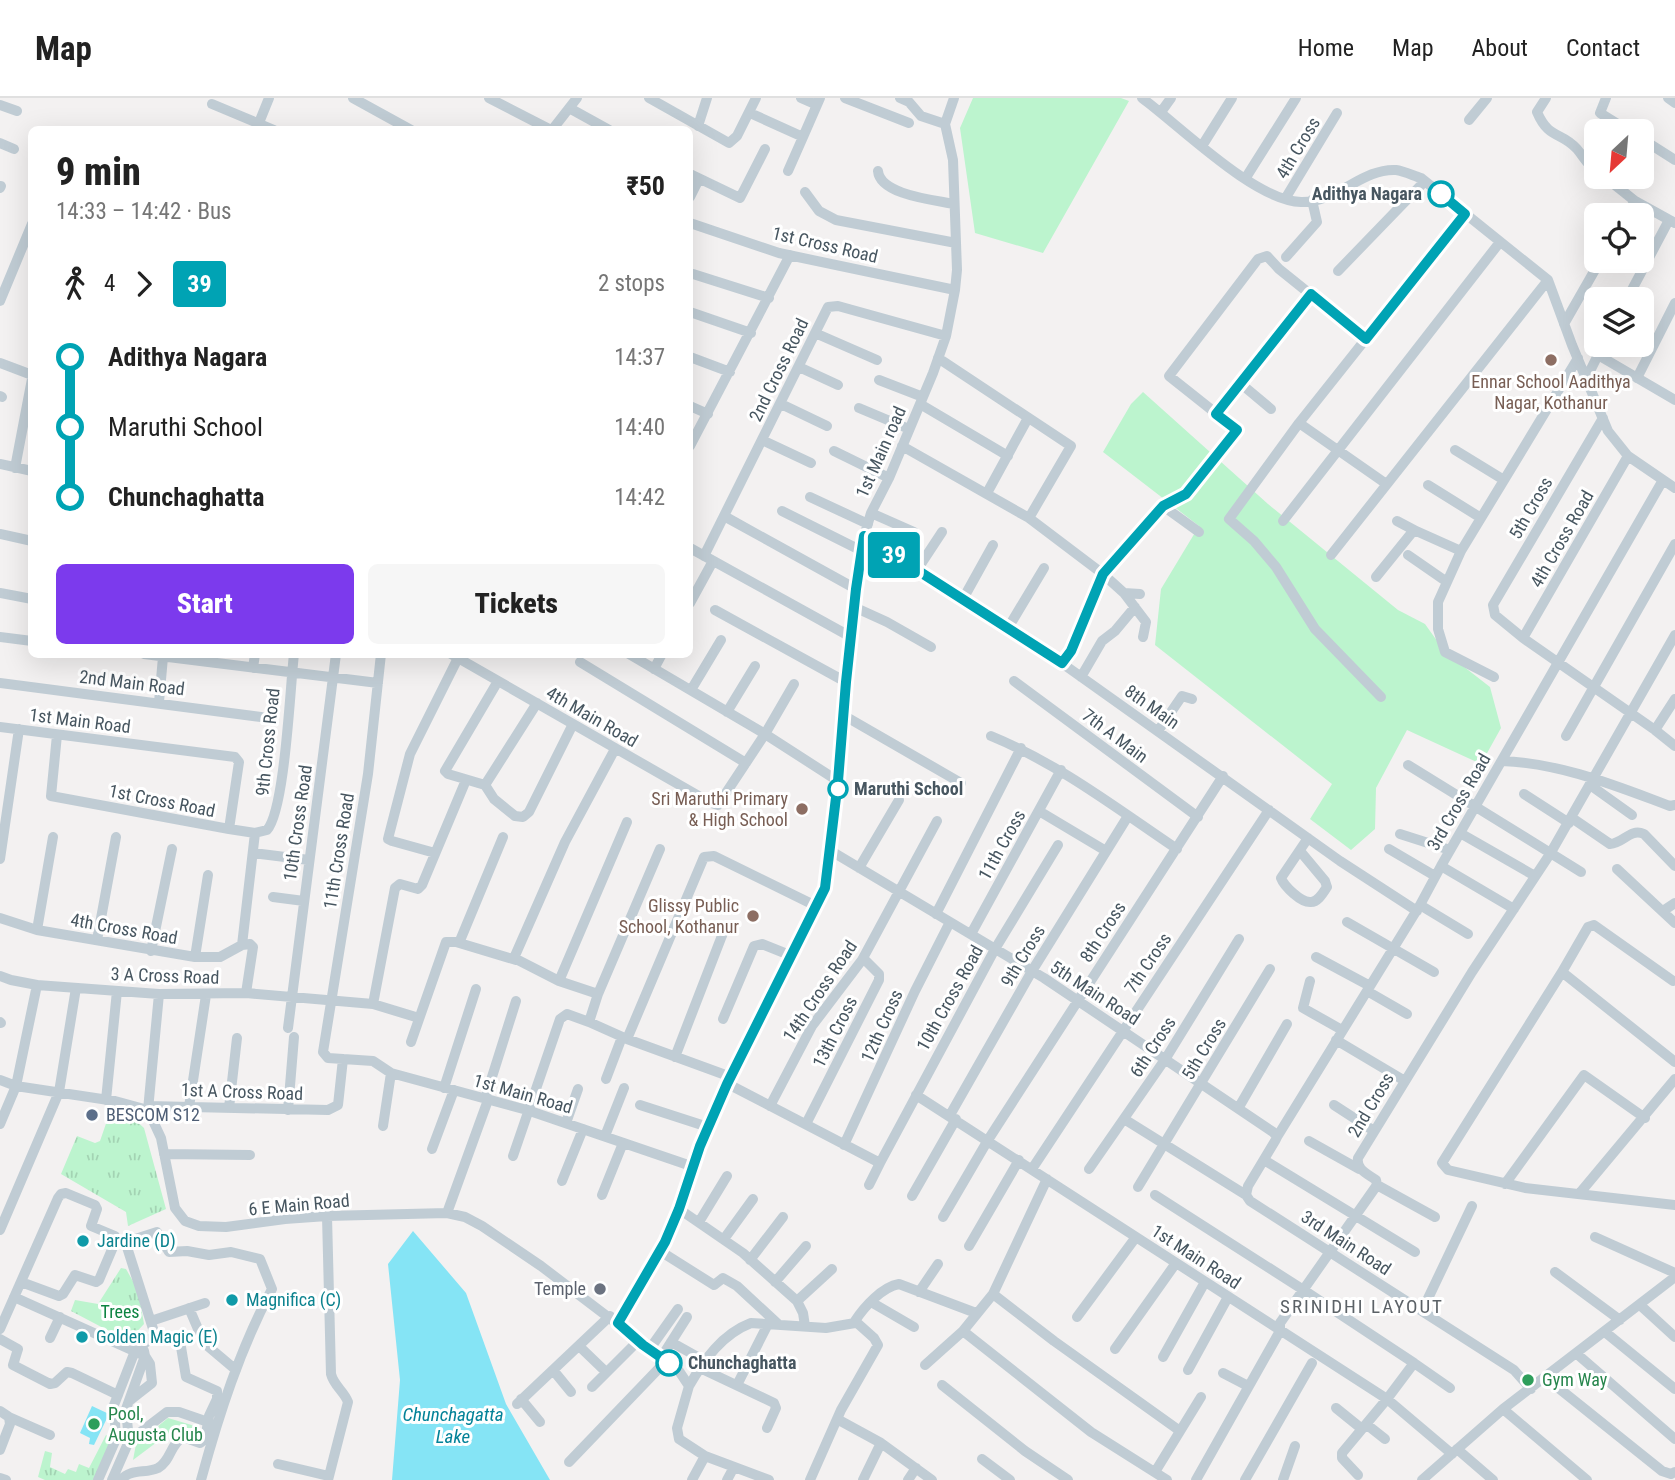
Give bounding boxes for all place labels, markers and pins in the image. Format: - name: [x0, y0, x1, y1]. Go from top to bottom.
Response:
- marker: Adithya Nagara: [1428, 181, 1454, 207]
- place label: Adithya Nagara: [1312, 183, 1422, 204]
- marker: Ennar School Aadithya Nagar, Kothanur: [1543, 352, 1559, 368]
- place label: Ennar School Aadithya Nagar, Kothanur: [1471, 371, 1631, 413]
- place label: Maruthi School: [854, 778, 963, 799]
- marker: Maruthi School: [828, 779, 848, 799]
- place label: Sri Maruthi Primary & High School: [651, 788, 789, 830]
- marker: Sri Maruthi Primary & High School: [794, 801, 810, 817]
- place label: Glissy Public School, Kothanur: [619, 895, 740, 937]
- marker: Glissy Public School, Kothanur: [745, 908, 761, 924]
- place label: BESCOM S12: [106, 1104, 200, 1125]
- marker: BESCOM S12: [84, 1107, 100, 1123]
- place label: Jardine (D): [97, 1230, 176, 1252]
- marker: Jardine (D): [75, 1233, 91, 1249]
- place label: Temple: [534, 1278, 586, 1299]
- marker: Temple: [592, 1281, 608, 1297]
- place label: Magnifica (C): [246, 1289, 341, 1311]
- marker: Magnifica (C): [224, 1292, 240, 1308]
- place label: Golden Magic (E): [96, 1326, 218, 1348]
- marker: Golden Magic (E): [74, 1329, 90, 1345]
- marker: Chunchaghatta: [656, 1350, 682, 1376]
- place label: Chunchaghatta: [688, 1352, 796, 1373]
- place label: Gym Way: [1542, 1369, 1608, 1390]
- marker: Gym Way: [1520, 1372, 1536, 1388]
- place label: Pool, Augusta Club: [108, 1403, 203, 1445]
- marker: Pool, Augusta Club: [86, 1416, 102, 1432]

